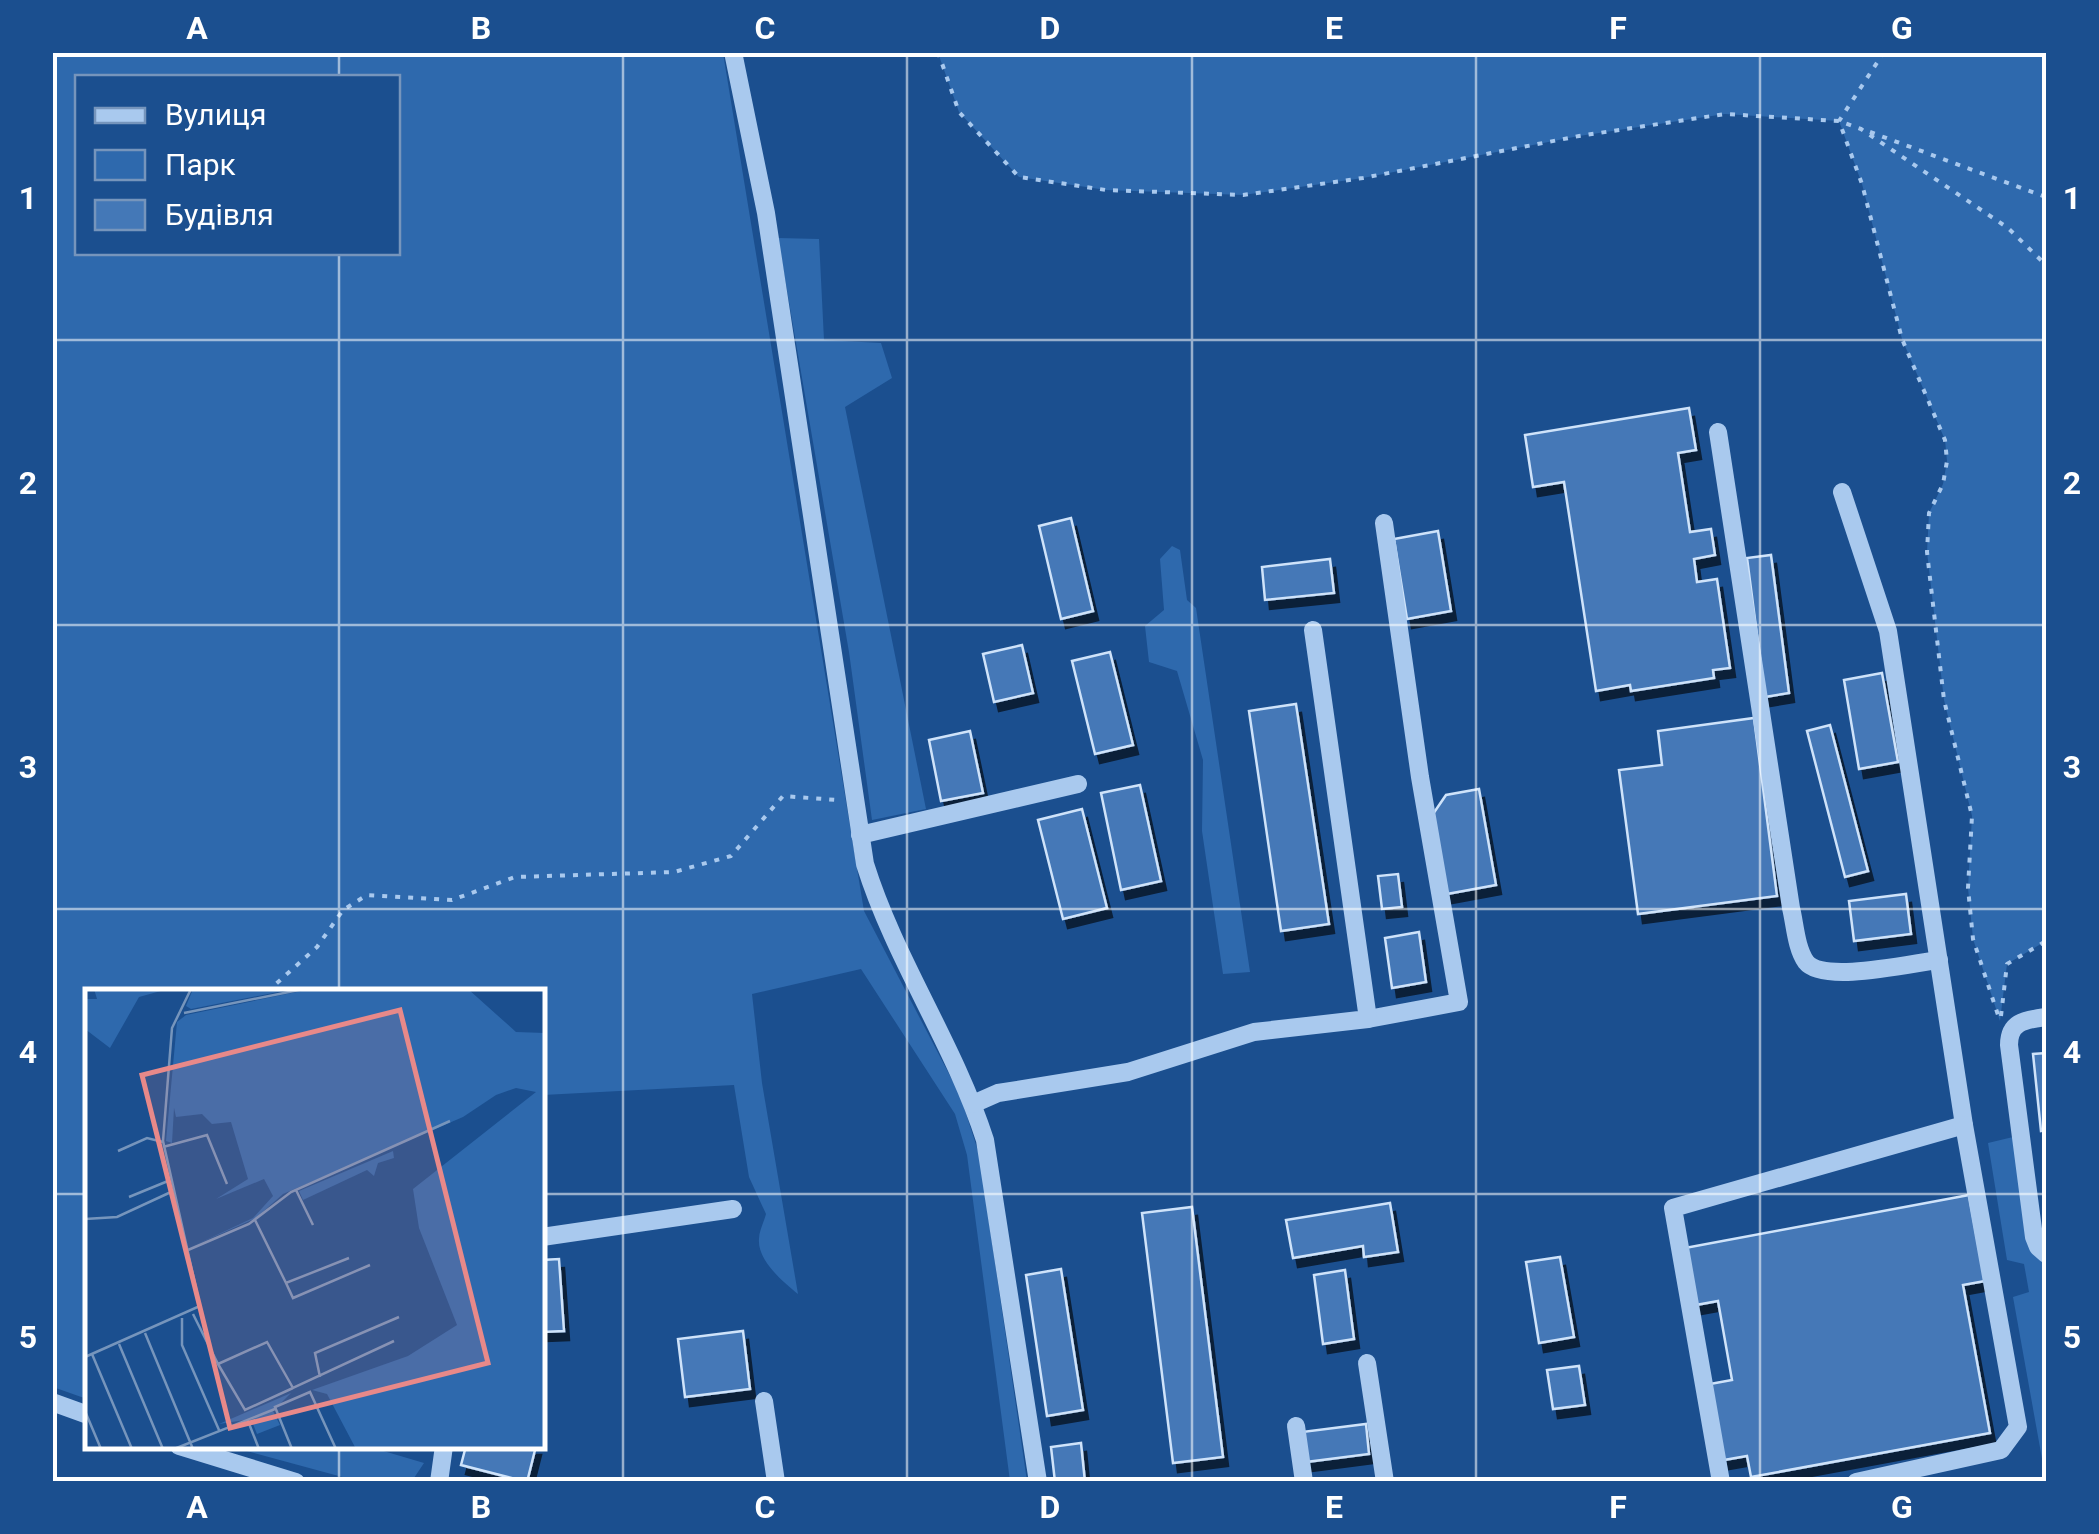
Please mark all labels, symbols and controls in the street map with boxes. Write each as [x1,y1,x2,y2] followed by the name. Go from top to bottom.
[186,9,208,47] text: A
[471,9,491,47] text: B
[755,9,775,47] text: C
[1040,9,1060,47] text: D
[1325,9,1343,47] text: E
[1609,9,1627,47] text: F
[1891,9,1913,47] text: G
[75,75,400,255] legend
[165,97,266,132] text: Вулиця
[165,147,236,182] text: Парк
[19,179,37,217] text: 1
[2063,179,2081,217] text: 1
[165,197,274,232] text: Будівля
[19,464,37,502] text: 2
[2063,464,2081,502] text: 2
[19,748,37,786] text: 3
[2063,748,2081,786] text: 3
[85,989,545,1449] inset map
[19,1033,37,1071] text: 4
[2063,1033,2081,1071] text: 4
[19,1318,37,1356] text: 5
[2063,1318,2081,1356] text: 5
[186,1488,208,1526] text: A
[471,1488,491,1526] text: B
[755,1488,775,1526] text: C
[1040,1488,1060,1526] text: D
[1325,1488,1343,1526] text: E
[1609,1488,1627,1526] text: F
[1891,1488,1913,1526] text: G

